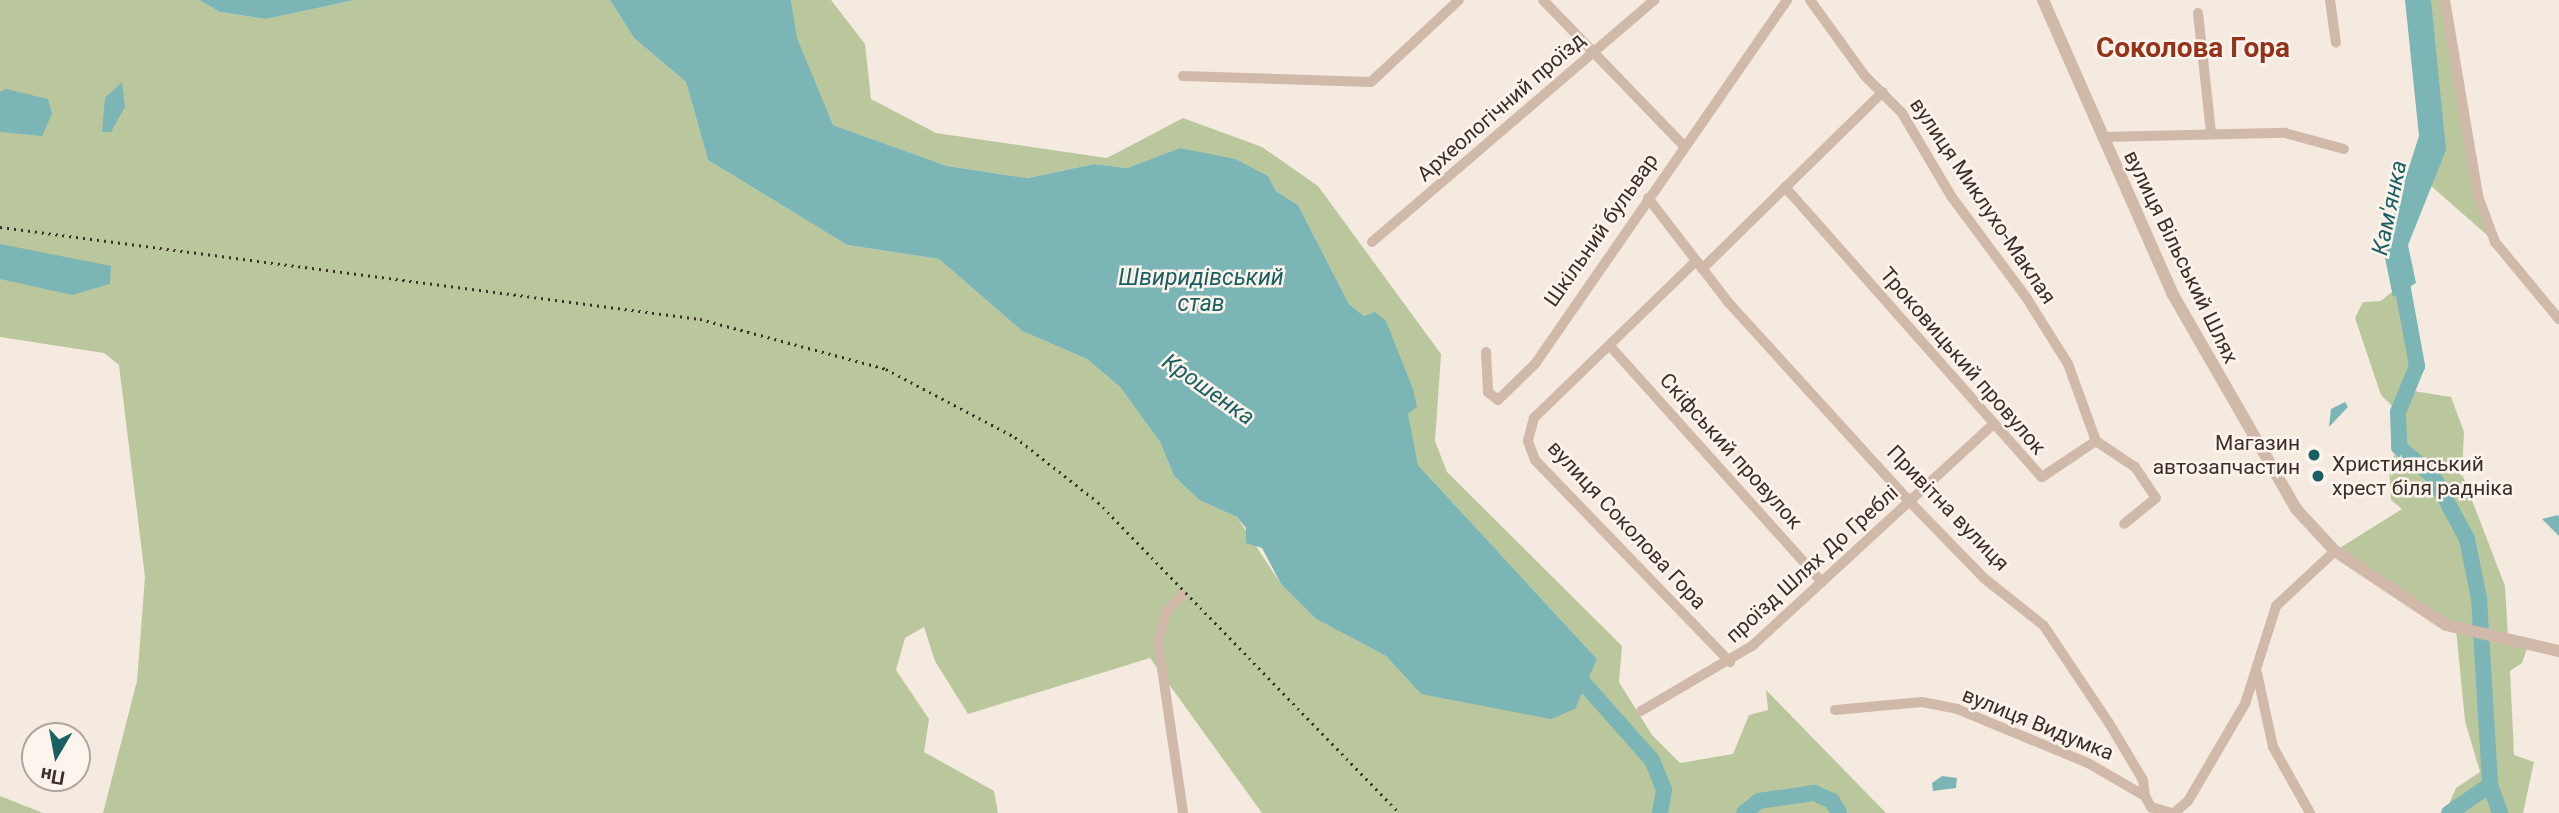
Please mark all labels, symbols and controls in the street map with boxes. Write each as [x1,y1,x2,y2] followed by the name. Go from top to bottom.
[1412,27,1590,187] street label: Археологічний проїзд
[2096,31,2290,65] district label: Соколова Гора
[1905,93,2061,309] street label: вулиця Миклухо-Маклая
[2118,146,2244,368] street label: вулиця Вільський Шлях
[1539,149,1663,311] street label: Шкільний бульвар
[2366,158,2414,258] water label: Кам'янка
[1875,262,2051,460] street label: Троковицький провулок
[1118,264,1284,318] water label: Швиридівський став
[1157,348,1259,432] water label: Крошенка
[1654,368,1808,534] street label: Скіфський провулок
[2153,430,2300,480] place label: Магазин автозапчастин
[1542,435,1712,615] street label: вулиця Соколова Гора
[1882,440,2014,576] street label: Привітна вулиця
[2306,447,2322,463] marker: Магазин автозапчастин
[2332,451,2513,501] place label: Християнський хрест біля радніка
[2310,468,2326,484] marker: Християнський хрест біля радніка
[1721,480,1903,648] street label: проїзд Шлях До Греблі
[1959,682,2117,766] street label: вулиця Видумка
[21,722,91,792] north arrow
[39,763,67,790] text: Пн

